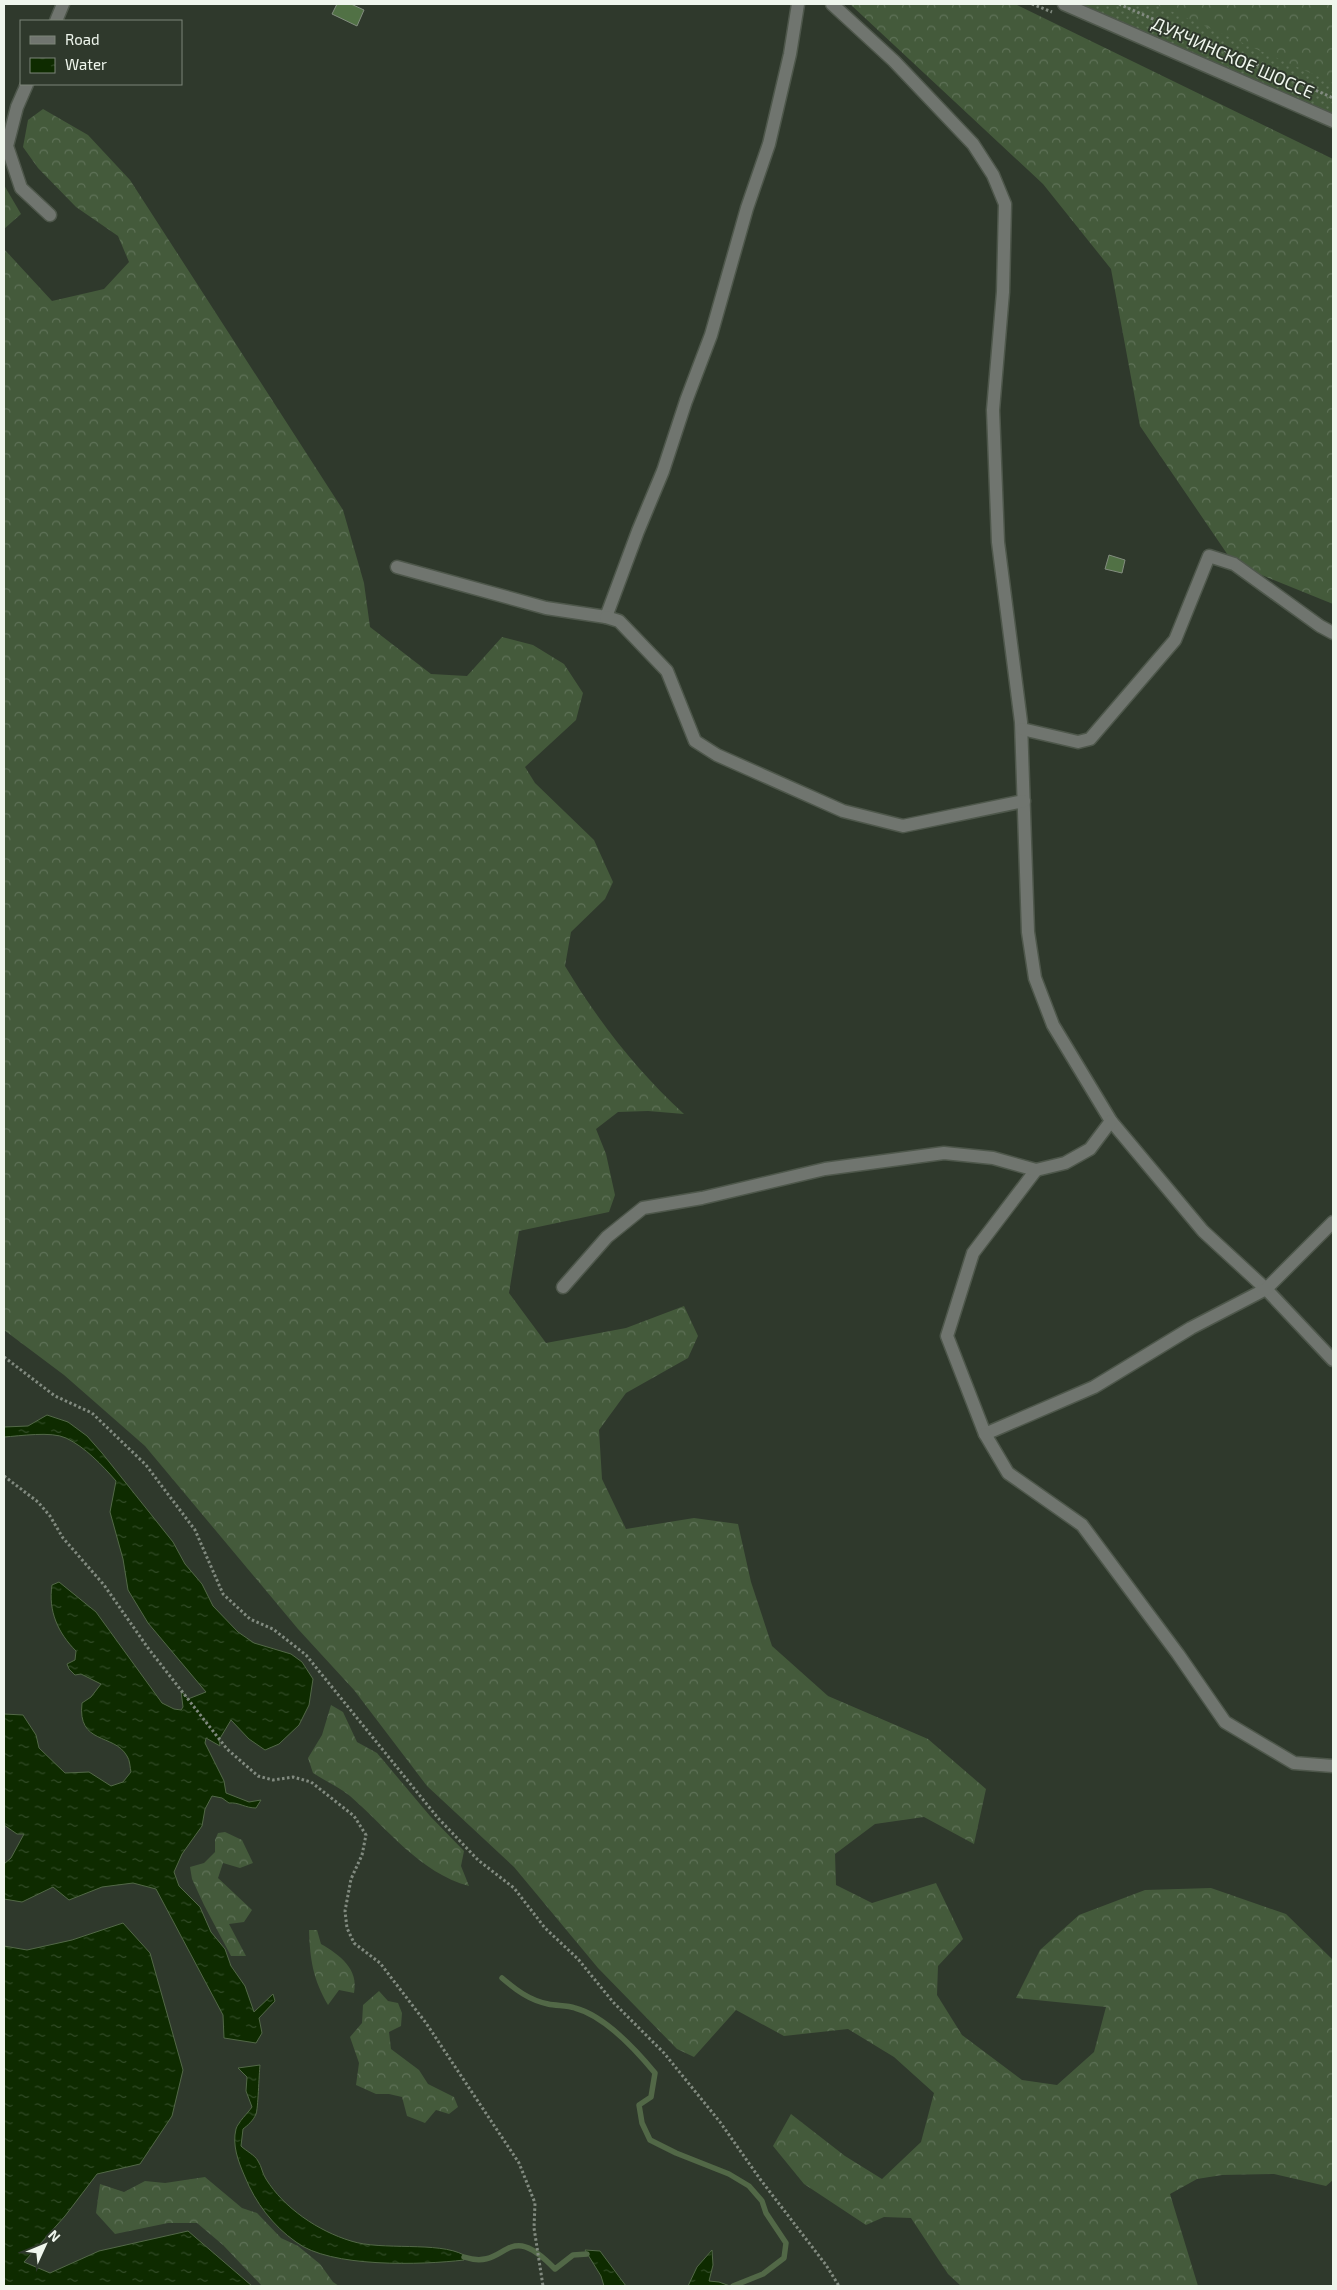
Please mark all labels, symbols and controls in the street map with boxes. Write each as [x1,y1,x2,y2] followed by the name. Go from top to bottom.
[1149,11,1318,103] street label: ДУКЧИНСКОЕ ШОССЕ
[20,20,182,85] legend
[65,30,100,48] text: Road
[65,55,107,73] text: Water
[20,2220,70,2270] north arrow
[45,2226,64,2245] text: N

